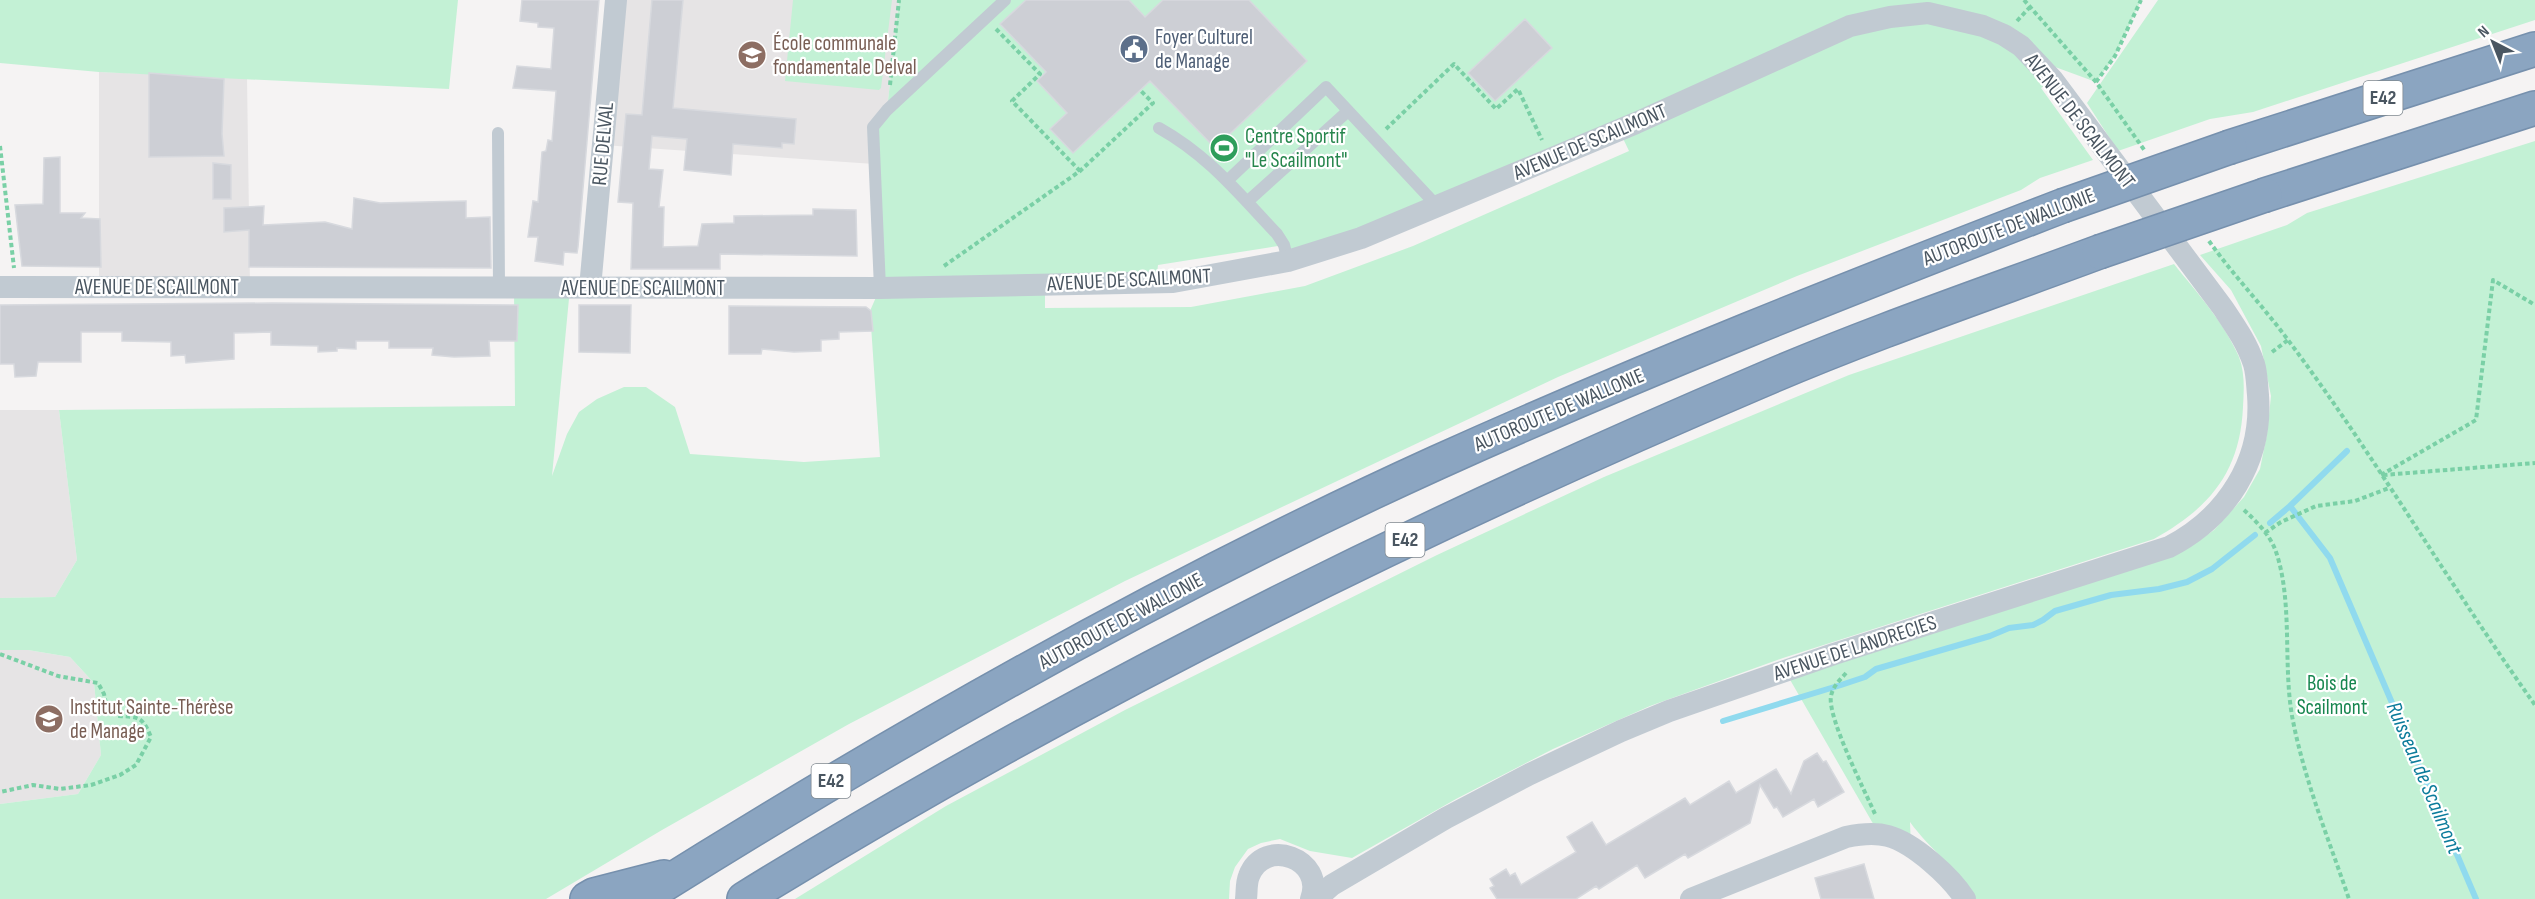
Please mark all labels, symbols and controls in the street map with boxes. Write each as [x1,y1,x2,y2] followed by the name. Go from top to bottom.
[2463,12,2523,72] north arrow
[2474,22,2493,42] text: N
[1155,25,1253,74] place label: Foyer Culturel de Manage
[773,31,917,80] place label: École communale fondamentale Delval
[1118,33,1150,65] public building icon: Foyer Culturel de Manage
[736,39,768,71] school or university icon: École communale fondamentale Delval
[2019,48,2141,194] street label: AVENUE DE SCAILMONT
[2364,81,2402,115] road number: E42
[1509,98,1671,186] street label: AVENUE DE SCAILMONT
[587,101,619,187] street label: RUE DELVAL
[1245,124,1347,173] place label: Centre Sportif "Le Scailmont"
[1208,132,1240,164] sports icon: Centre Sportif "Le Scailmont"
[1919,183,2099,272] street label: AUTOROUTE DE WALLONIE
[1045,263,1212,297] street label: AVENUE DE SCAILMONT
[74,275,240,300] street label: AVENUE DE SCAILMONT
[560,276,726,301] street label: AVENUE DE SCAILMONT
[1469,363,1648,457] street label: AUTOROUTE DE WALLONIE
[1386,523,1424,557] road number: E42
[1034,567,1207,675] street label: AUTOROUTE DE WALLONIE
[1769,610,1940,686] street label: AVENUE DE LANDRECIES
[2297,671,2367,720] park label: Bois de Scailmont
[70,695,233,744] place label: Institut Sainte-Thérèse de Manage
[2380,698,2469,859] water label: Ruisseau de Scailmont
[33,703,65,735] school or university icon: Institut Sainte-Thérèse de Manage
[812,764,850,798] road number: E42

